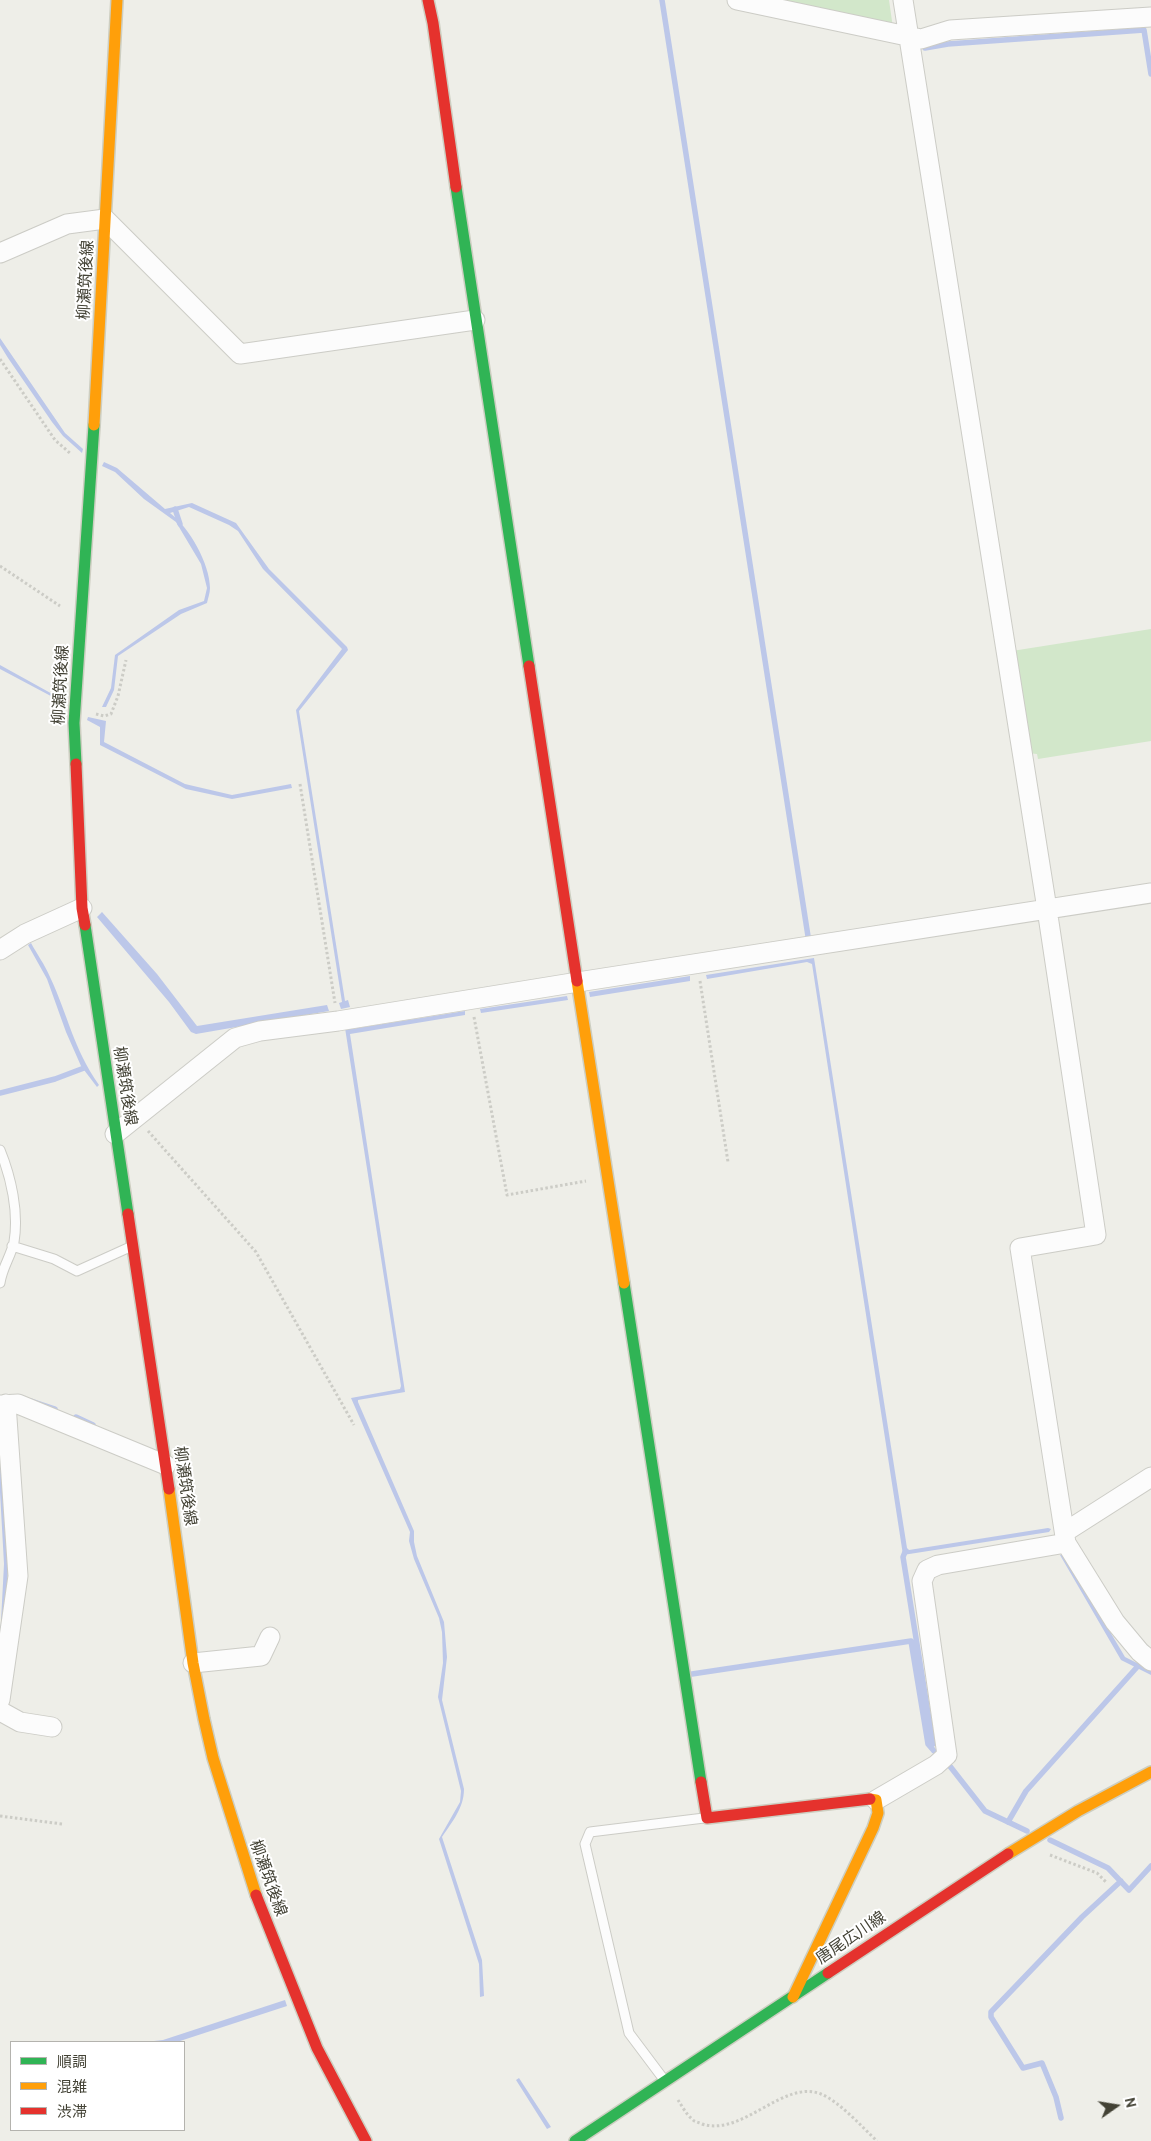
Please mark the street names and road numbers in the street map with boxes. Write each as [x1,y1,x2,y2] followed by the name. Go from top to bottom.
[74,240,98,320] street label: 柳瀬筑後線
[49,645,73,725] street label: 柳瀬筑後線
[109,1045,141,1127] street label: 柳瀬筑後線
[170,1445,200,1527] street label: 柳瀬筑後線
[245,1837,291,1919] street label: 柳瀬筑後線
[812,1908,890,1968] street label: 唐尾広川線

